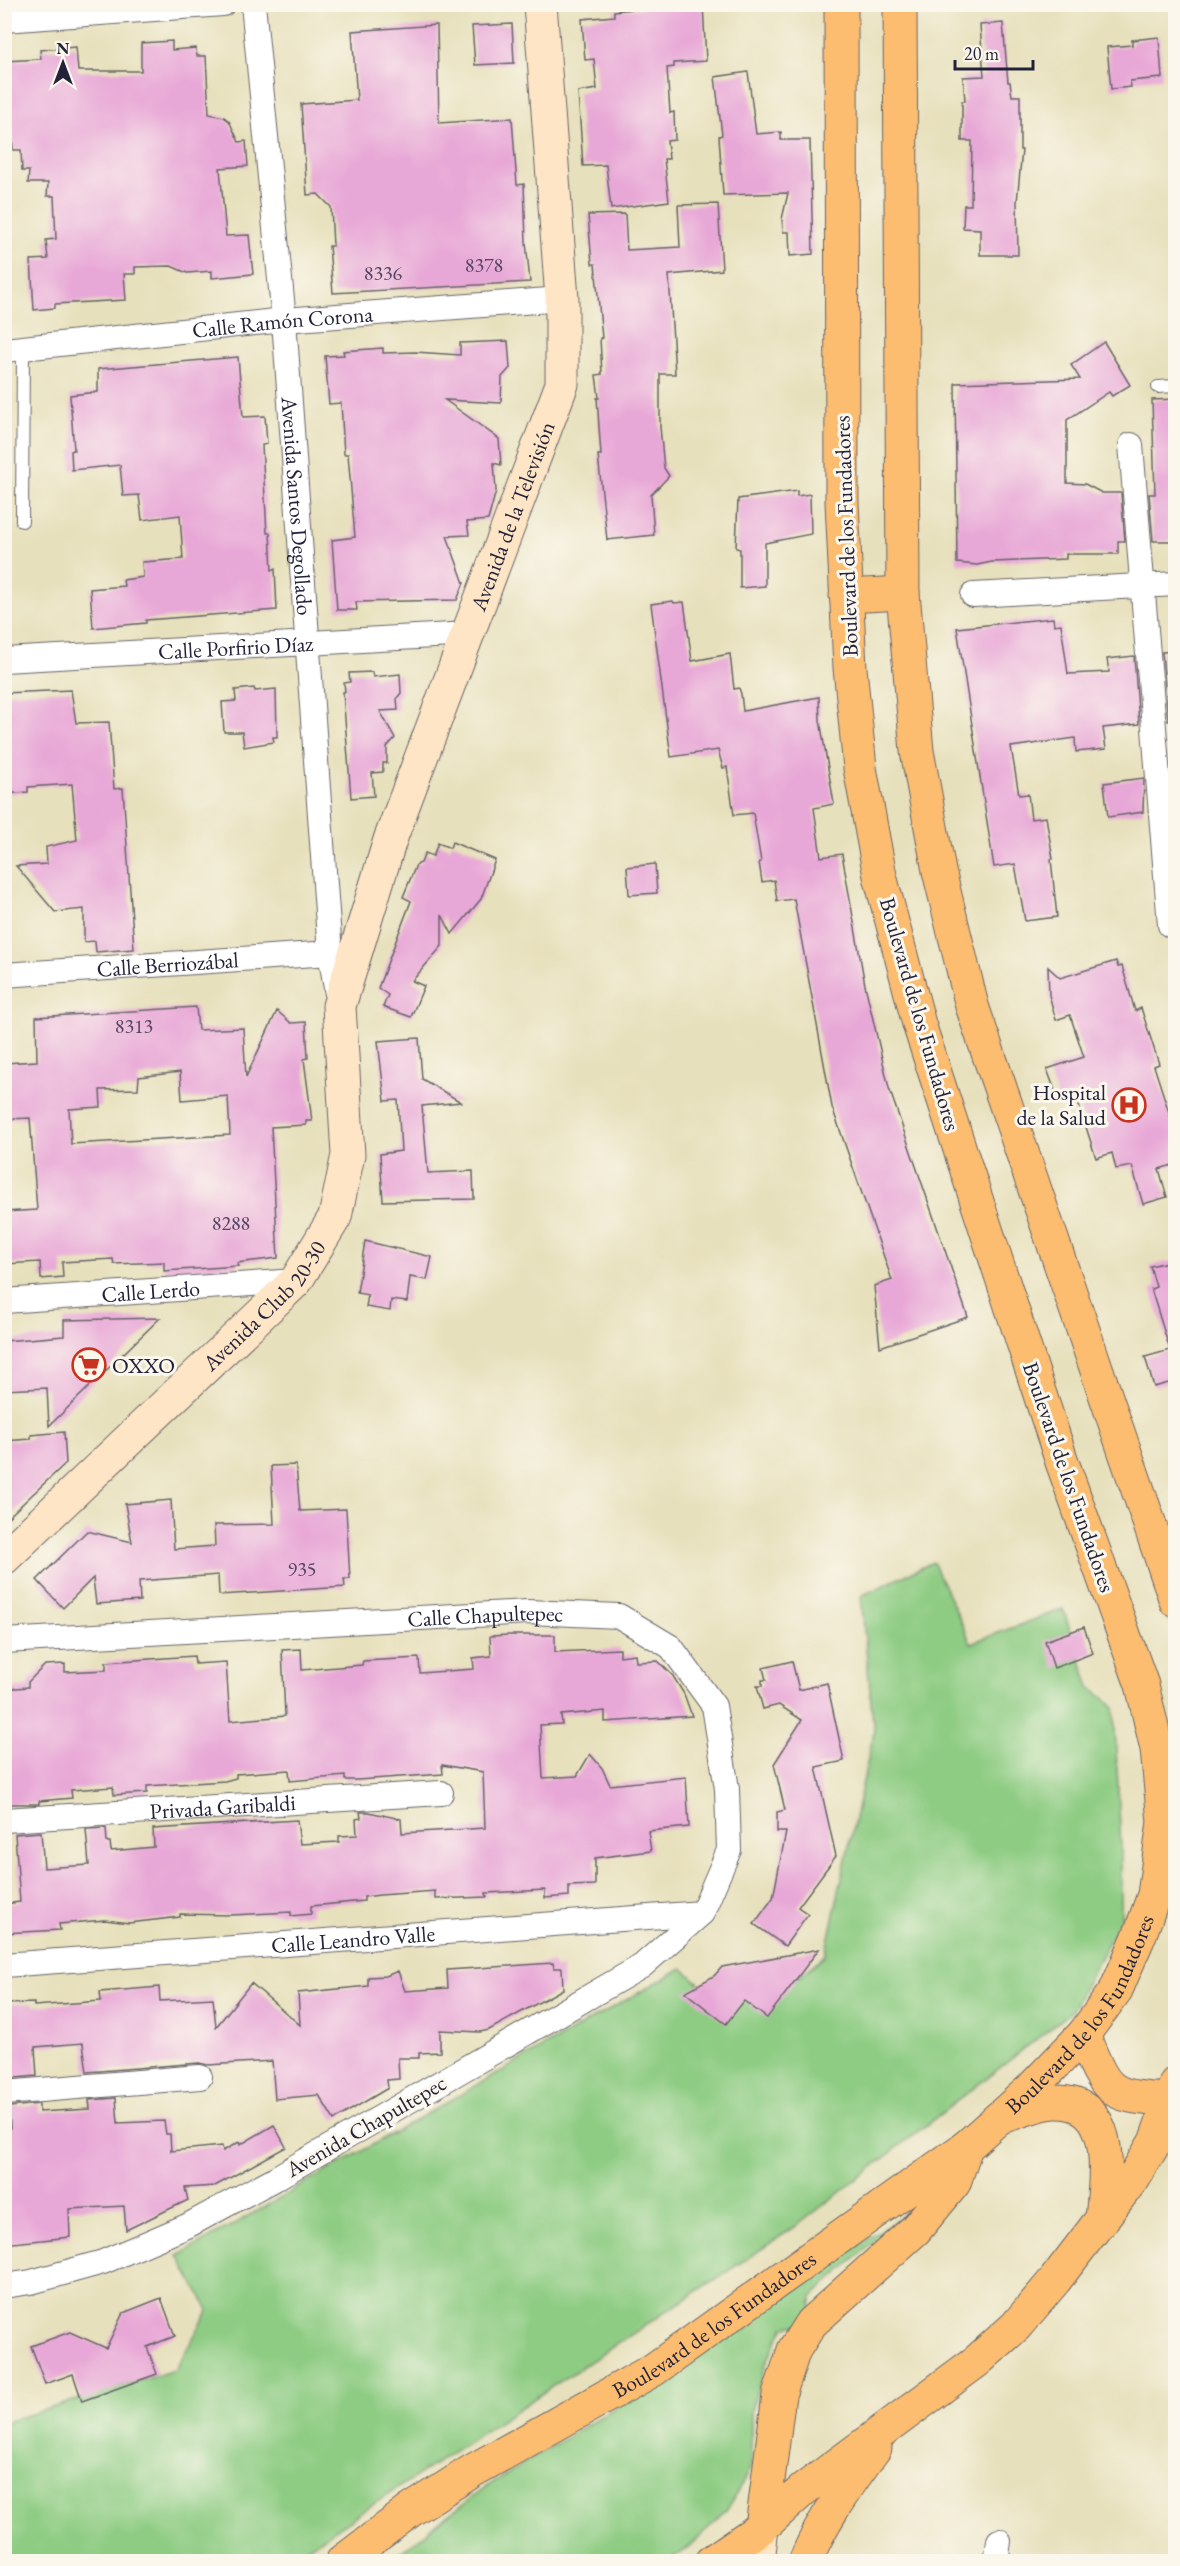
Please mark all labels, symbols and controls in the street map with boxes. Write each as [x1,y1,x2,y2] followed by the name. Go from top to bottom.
[33,33,93,93] north arrow
[955,33,1033,71] scale bar
[57,38,70,59] text: N
[964,42,999,65] text: 20 m
[465,252,503,278] house number: 8378
[364,260,403,286] house number: 8336
[191,299,374,344] street label: Calle Ramón Corona
[275,395,320,617] street label: Avenida Santos Degollado
[827,415,865,657] street label: Boulevard de los Fundadores
[463,417,561,616] street label: Avenida de la Televisión
[157,628,315,666] street label: Calle Porfirio Díaz
[873,894,967,1134] street label: Boulevard de los Fundadores
[96,945,240,983] street label: Calle Berriozábal
[115,1013,153,1039] house number: 8313
[1016,1078,1107,1132] place label: Hospital de la Salud
[1111,1087,1147,1123] hospital icon: Hospital de la Salud
[212,1210,250,1236] house number: 8288
[195,1235,332,1378] street label: Avenida Club 20-30
[100,1273,201,1309] street label: Calle Lerdo
[71,1347,107,1383] supermarket icon: OXXO
[112,1351,175,1380] place label: OXXO
[1016,1358,1122,1596] street label: Boulevard de los Fundadores
[288,1556,316,1582] house number: 935
[406,1597,564,1633] street label: Calle Chapultepec
[149,1788,297,1825] street label: Privada Garibaldi
[999,1911,1160,2120] street label: Boulevard de los Fundadores
[270,1918,436,1960] street label: Calle Leandro Valle
[280,2068,452,2184] street label: Avenida Chapultepec
[607,2244,822,2405] street label: Boulevard de los Fundadores

